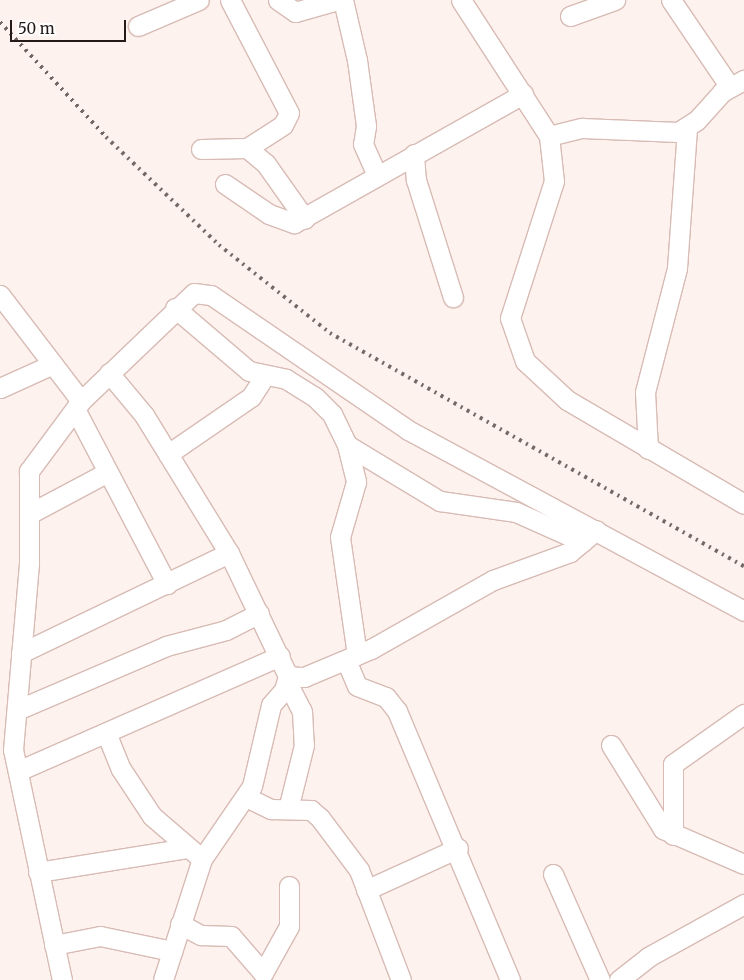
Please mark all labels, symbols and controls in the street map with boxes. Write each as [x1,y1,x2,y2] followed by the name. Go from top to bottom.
[12,10,129,42] scale bar
[18,19,55,38] text: 50 m

